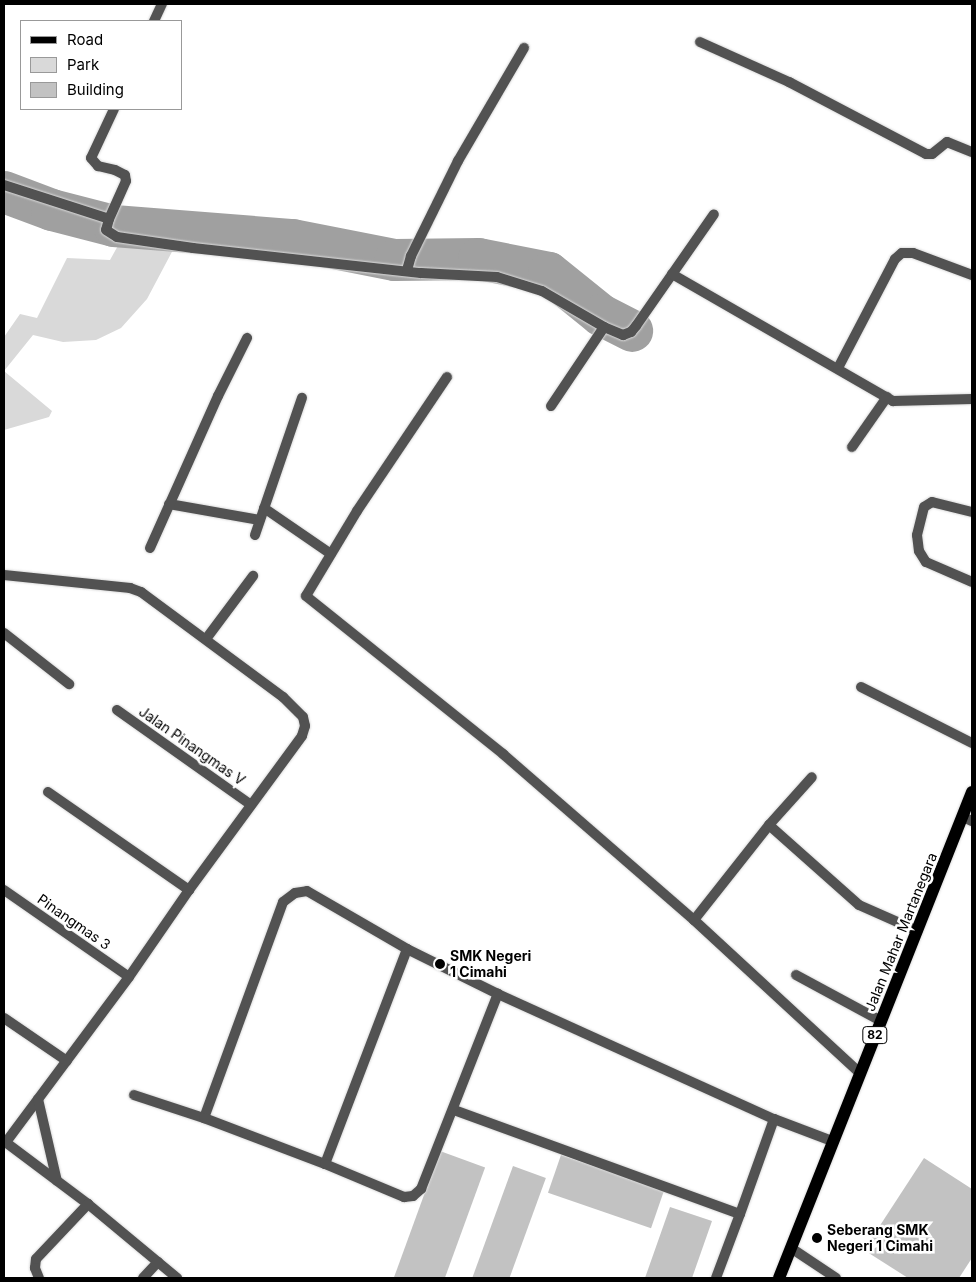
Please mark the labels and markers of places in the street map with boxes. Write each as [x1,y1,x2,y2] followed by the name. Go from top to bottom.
[450,948,531,980] place label: SMK Negeri 1 Cimahi
[434,958,446,970] marker: SMK Negeri 1 Cimahi
[827,1222,933,1254] place label: Seberang SMK Negeri 1 Cimahi
[811,1232,823,1244] marker: Seberang SMK Negeri 1 Cimahi

